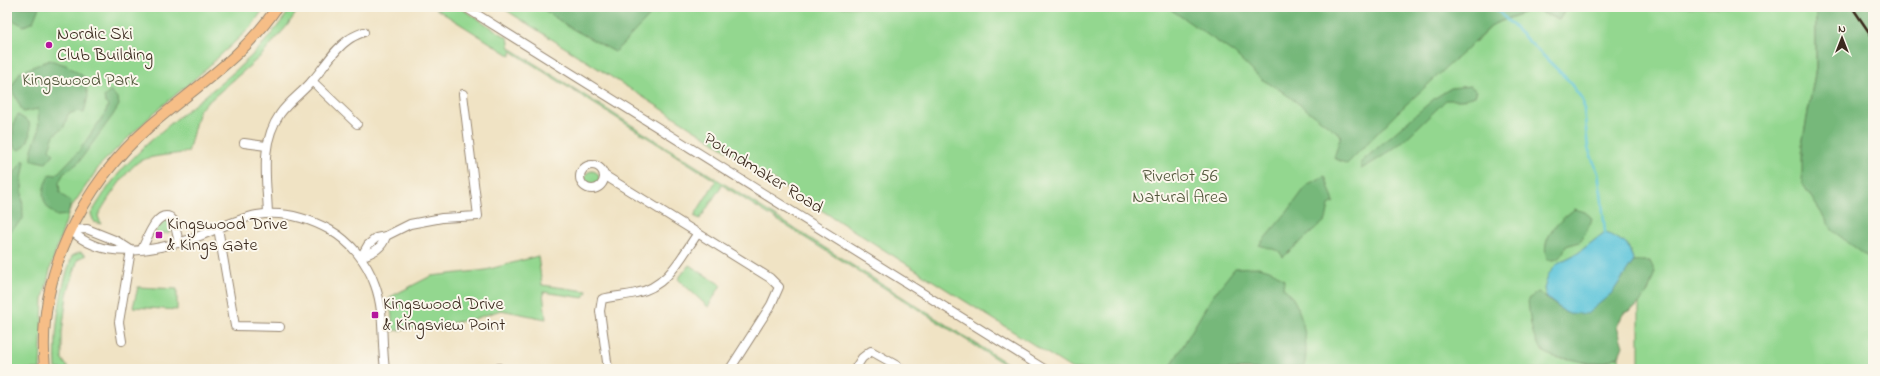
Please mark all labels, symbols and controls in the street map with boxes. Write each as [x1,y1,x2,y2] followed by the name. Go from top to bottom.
[1822,18,1862,58] north arrow
[1838,21,1846,37] text: N
[57,22,153,70] place label: Nordic Ski Club Building
[44,40,54,50] marker: Nordic Ski Club Building
[22,68,138,95] park label: Kingswood Park
[698,127,828,221] street label: Poundmaker Road
[1132,164,1228,211] park label: Riverlot 56 Natural Area
[167,212,289,260] place label: Kingswood Drive & Kings Gate
[154,230,164,240] marker: Kingswood Drive & Kings Gate
[383,292,505,340] place label: Kingswood Drive & Kingsview Point
[370,310,380,320] marker: Kingswood Drive & Kingsview Point

